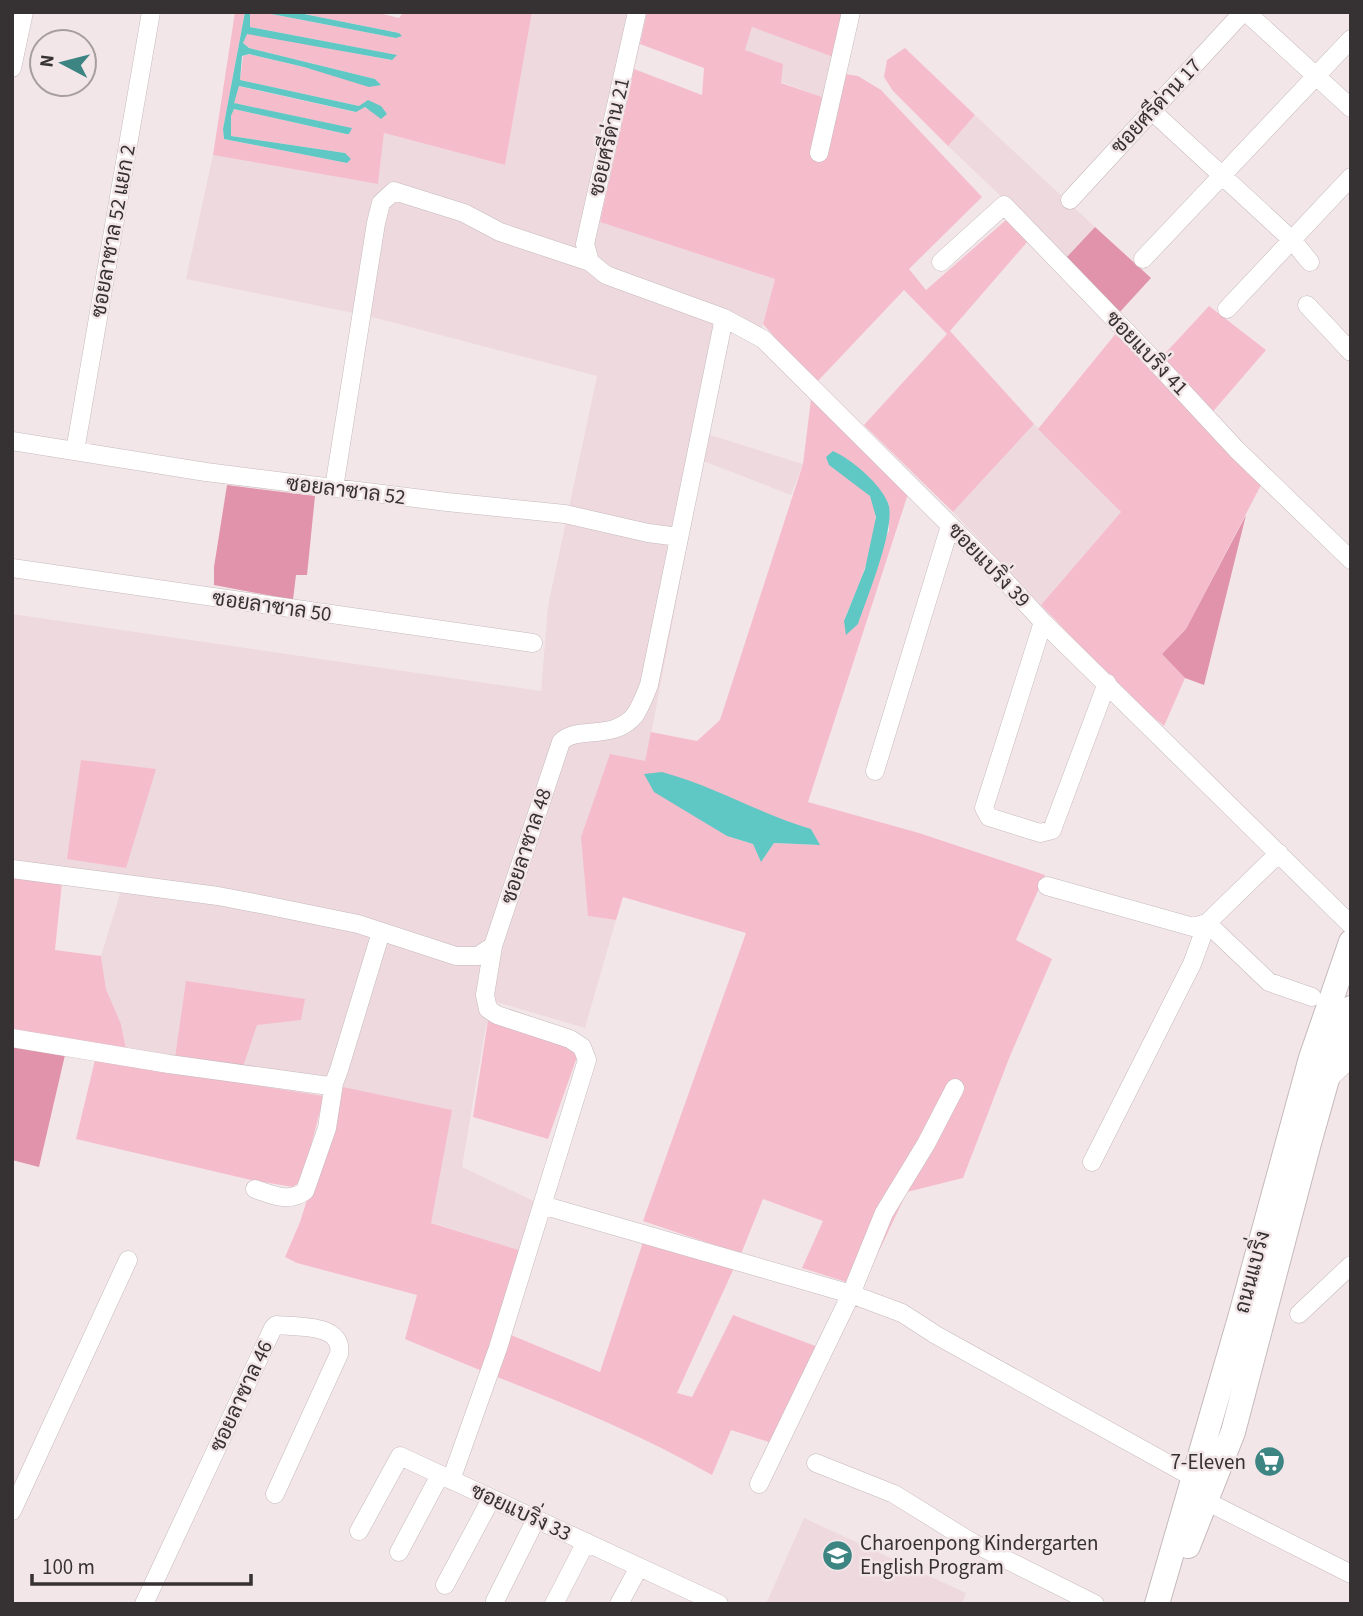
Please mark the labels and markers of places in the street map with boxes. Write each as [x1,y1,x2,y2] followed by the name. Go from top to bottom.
[1252,1445,1286,1479] supermarket icon: 7-Eleven
[1170,1447,1246,1477] place label: 7-Eleven
[860,1528,1098,1582] place label: Charoenpong Kindergarten English Program
[820,1538,854,1572] school or university icon: Charoenpong Kindergarten English Program

